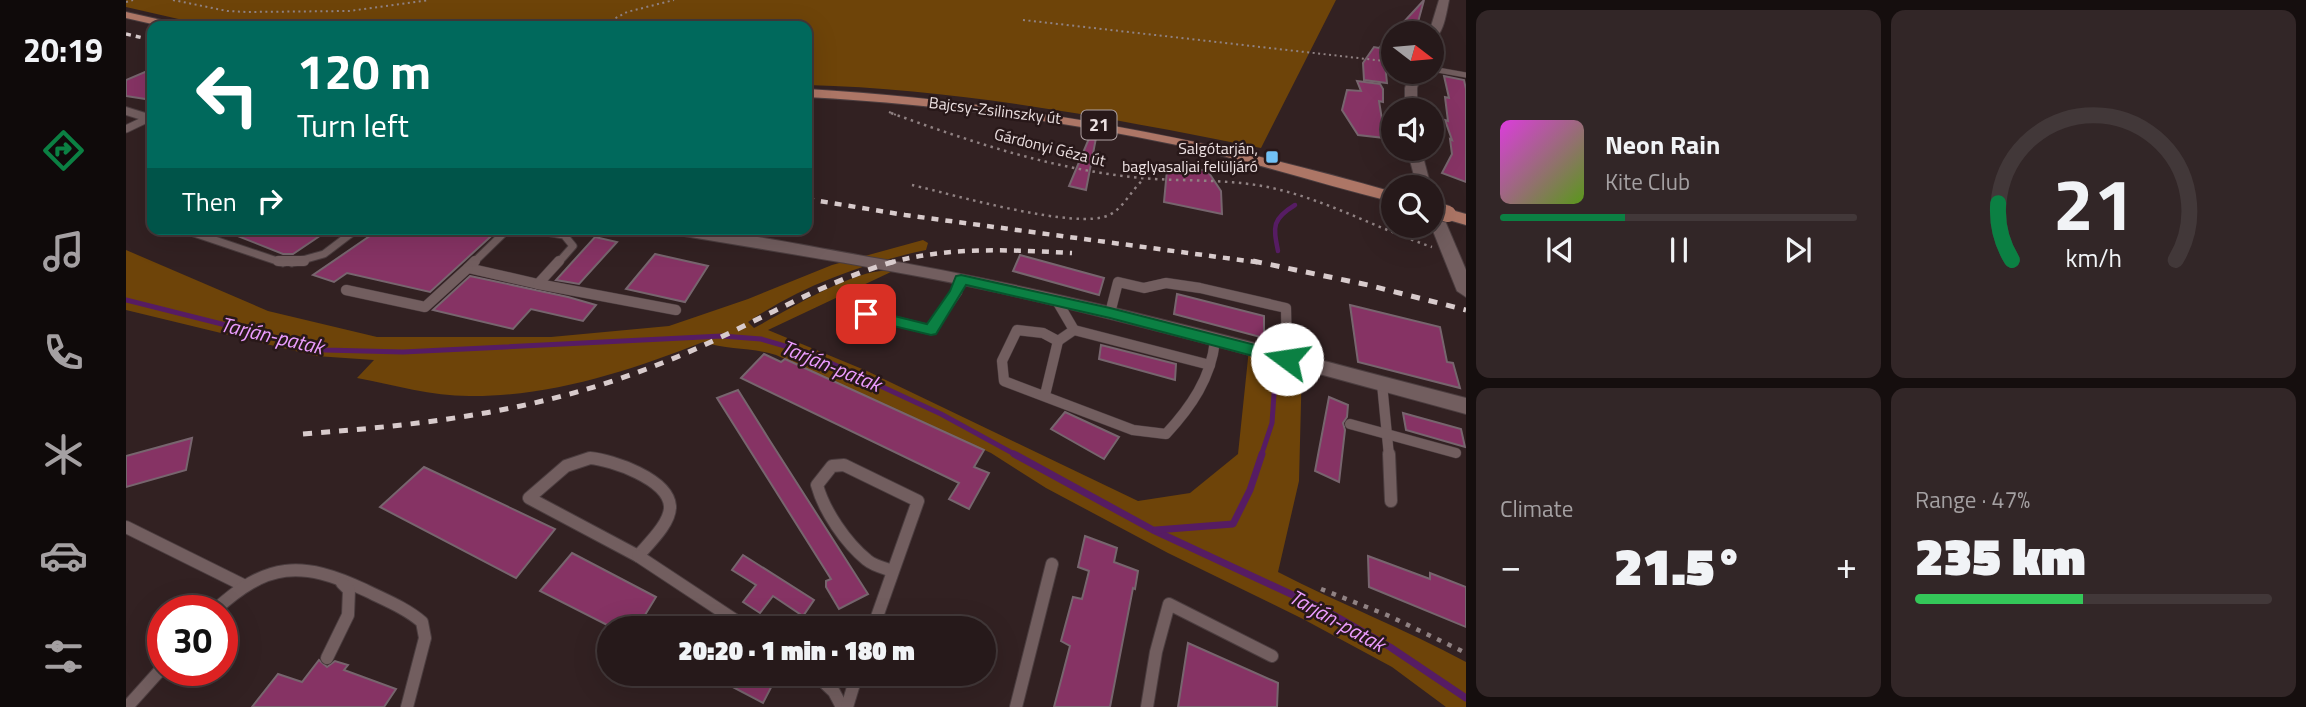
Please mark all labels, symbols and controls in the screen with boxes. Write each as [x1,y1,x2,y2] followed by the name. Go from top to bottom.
[1381,21,1444,84] north arrow
[1381,21,1444,238] map controls
[23,26,103,74] text: 20:19
[297,33,431,108] text: 120 m
[182,49,273,140] icon: left
[928,90,1063,130] street label: Bajcsy-Zsilinszky út
[1381,98,1444,161] button: sound
[297,101,409,149] text: Turn left
[1082,110,1116,140] road number: 21
[992,122,1109,173] street label: Gárdonyi Géza út
[1605,125,1720,164] text: Neon Rain
[39,126,88,175] icon: directions
[1122,136,1258,178] place label: Salgótarján, baglyasaljai felüljáró
[1264,149,1280,165] marker: Salgótarján, baglyasaljai felüljáró
[2053,149,2134,259] text: 21
[1605,164,1690,199] text: Kite Club
[1381,175,1444,238] button: search
[182,182,237,221] text: Then
[251,182,289,220] icon: right
[39,227,88,276] icon: music
[1541,231,1579,269] icon: previous
[1660,231,1698,269] icon: pause
[1779,231,1817,269] icon: next
[2065,239,2122,277] text: km/h
[836,284,896,344] pin
[847,295,885,333] icon: arrive
[217,308,330,363] water label: Tarján-patak
[1250,322,1324,396] position arrow
[39,328,88,377] icon: phone
[777,331,889,401] water label: Tarján-patak
[39,430,88,479] icon: climate
[1915,482,2030,517] text: Range · 47%
[1500,491,1573,526] text: Climate
[1915,516,2086,595] text: 235 km
[1614,526,1743,605] text: 21.5°
[39,531,88,580] icon: car
[1500,536,1521,594] text: −
[1836,536,1857,594] text: +
[1284,581,1394,661] water label: Tarján-patak
[147,595,238,686] speed limit sign: 30
[678,631,915,670] text: 20:20 · 1 min · 180 m
[39,632,88,681] icon: filters

